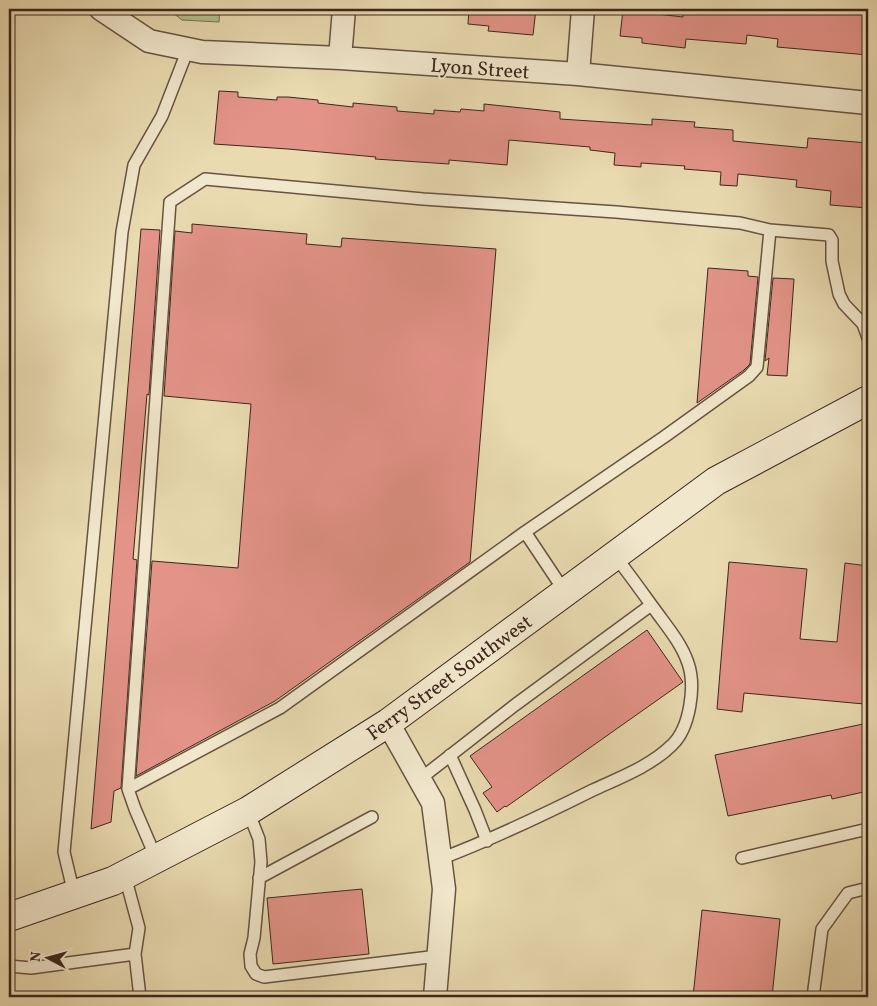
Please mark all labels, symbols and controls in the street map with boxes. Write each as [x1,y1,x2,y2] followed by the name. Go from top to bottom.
[429,53,530,87] street label: Lyon Street
[362,609,539,748] street label: Ferry Street Southwest
[22,934,72,984] north arrow
[27,951,47,963] text: N

